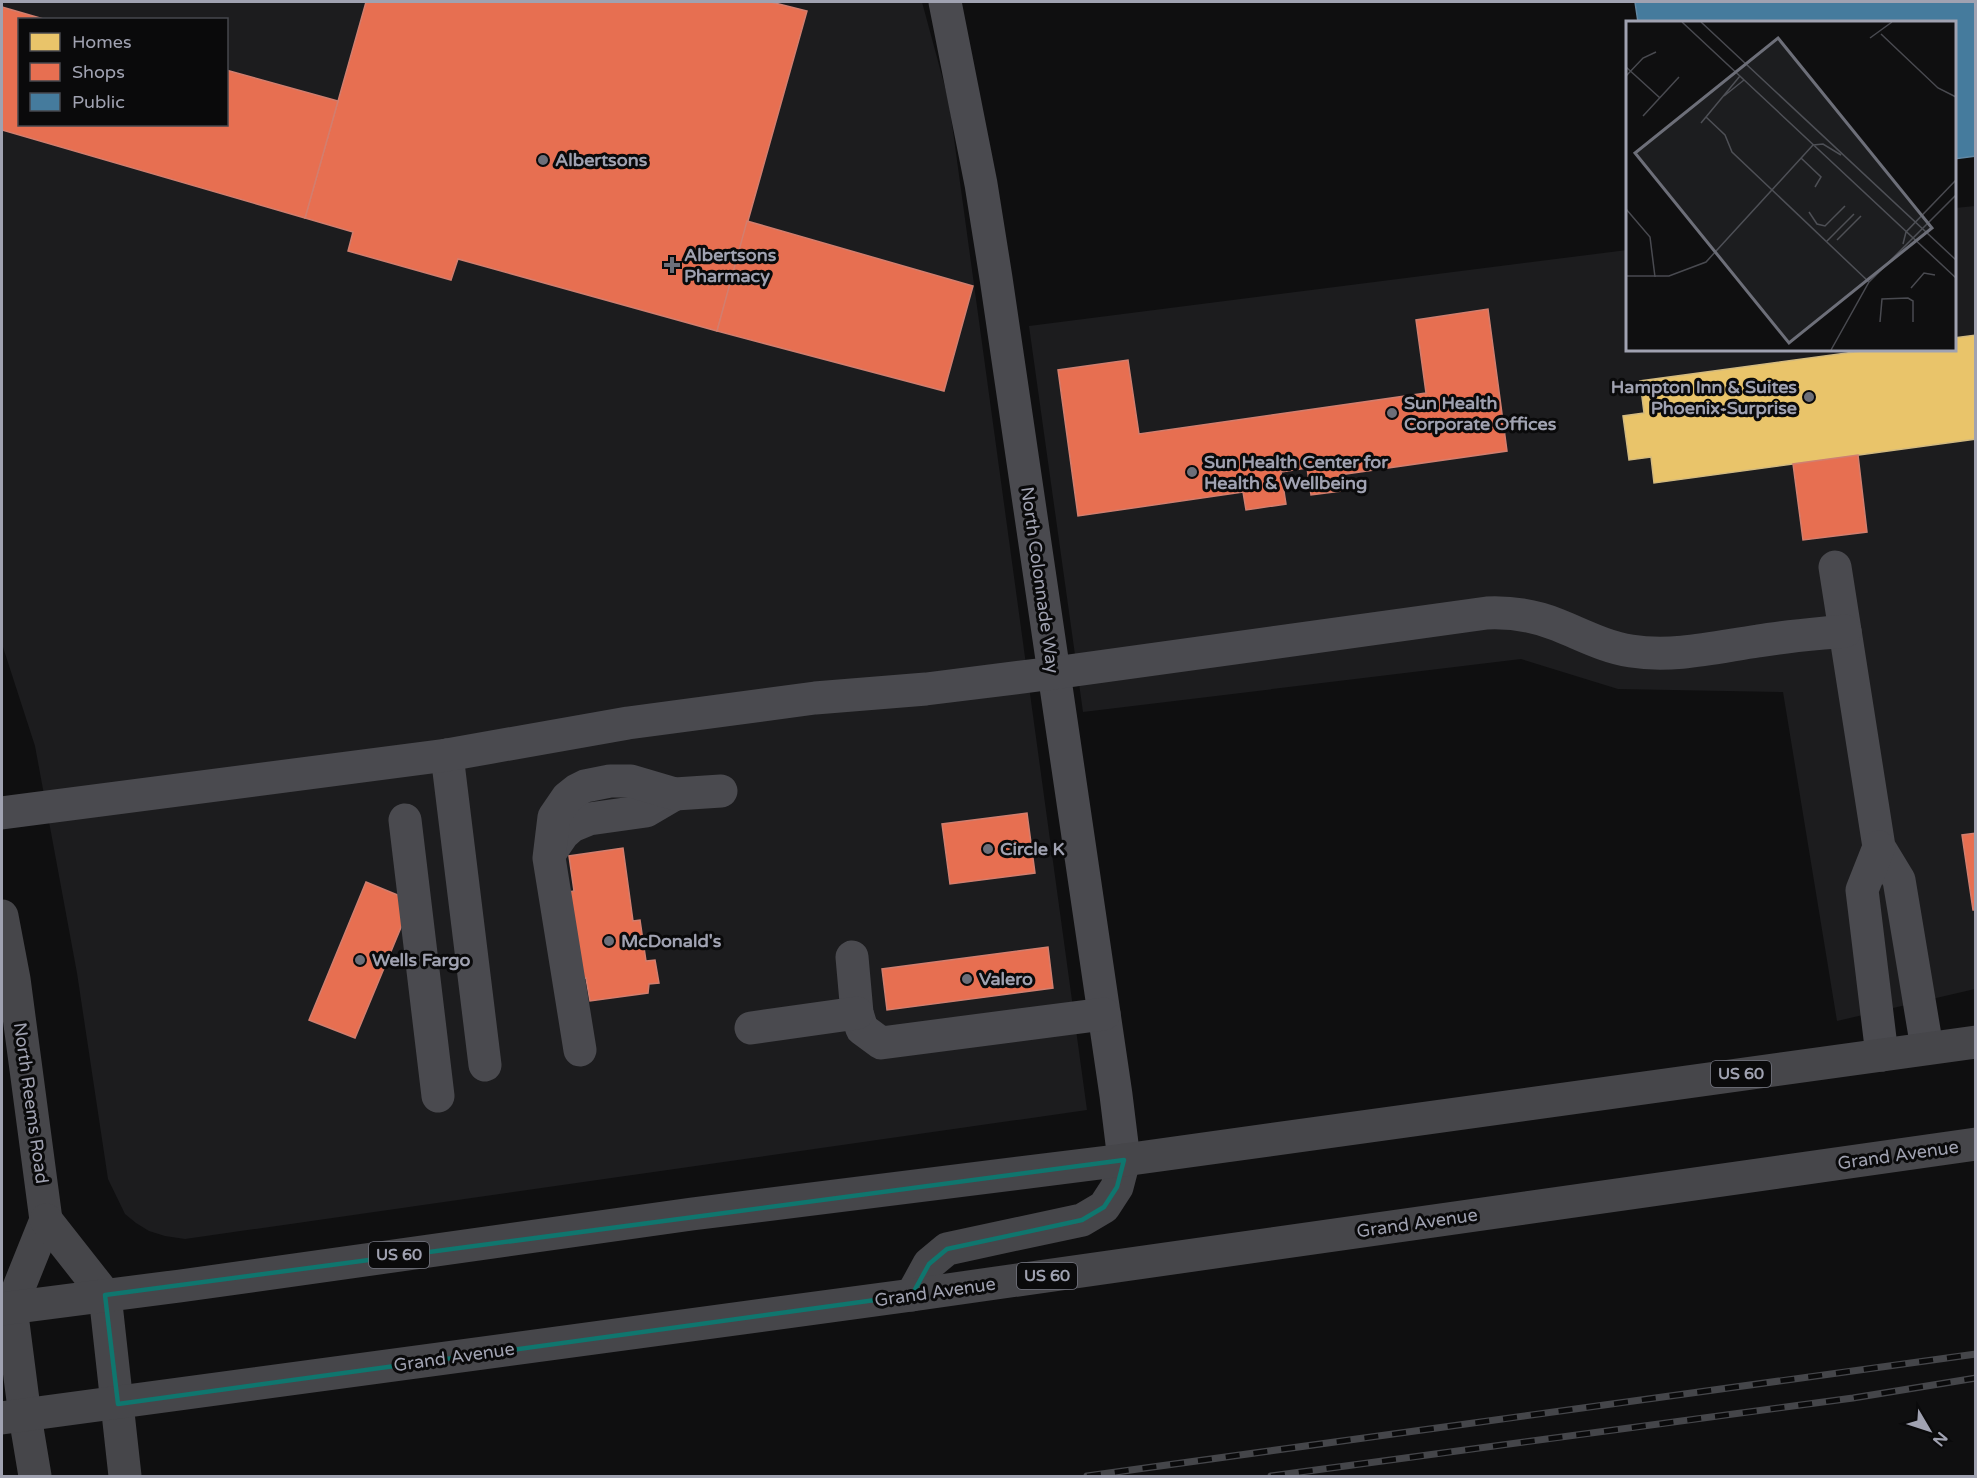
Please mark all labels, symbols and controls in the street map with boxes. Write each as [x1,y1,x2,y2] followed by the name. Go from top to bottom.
[18,18,228,126] legend
[1626,21,1956,351] inset map
[72,31,132,53] text: Homes
[72,61,125,83] text: Shops
[72,91,125,113] text: Public
[555,149,648,171] place label: Albertsons
[536,153,550,167] marker: Albertsons
[684,244,777,287] place label: Albertsons Pharmacy
[665,258,679,272] marker: Albertsons Pharmacy
[1611,376,1797,419] place label: Hampton Inn & Suites Phoenix-Surprise
[1802,390,1816,404] marker: Hampton Inn & Suites Phoenix-Surprise
[1404,392,1557,435] place label: Sun Health Corporate Offices
[1385,406,1399,420] marker: Sun Health Corporate Offices
[1204,451,1389,494] place label: Sun Health Center for Health & Wellbeing
[1185,465,1199,479] marker: Sun Health Center for Health & Wellbeing
[1016,485,1064,675] street label: North Colonnade Way
[1000,838,1065,860] place label: Circle K
[981,842,995,856] marker: Circle K
[621,930,722,952] place label: McDonald's
[602,934,616,948] marker: McDonald's
[372,949,471,971] place label: Wells Fargo
[353,953,367,967] marker: Wells Fargo
[979,968,1033,990] place label: Valero
[960,972,974,986] marker: Valero
[9,1021,53,1185] street label: North Reems Road
[1711,1061,1771,1087] road number: US 60
[1836,1136,1960,1174] street label: Grand Avenue
[1355,1204,1479,1242] street label: Grand Avenue
[369,1242,429,1268] road number: US 60
[1017,1263,1077,1289] road number: US 60
[873,1273,997,1311] street label: Grand Avenue
[392,1338,516,1376] street label: Grand Avenue
[1899,1400,1959,1460] north arrow
[1928,1428,1952,1450] text: N

